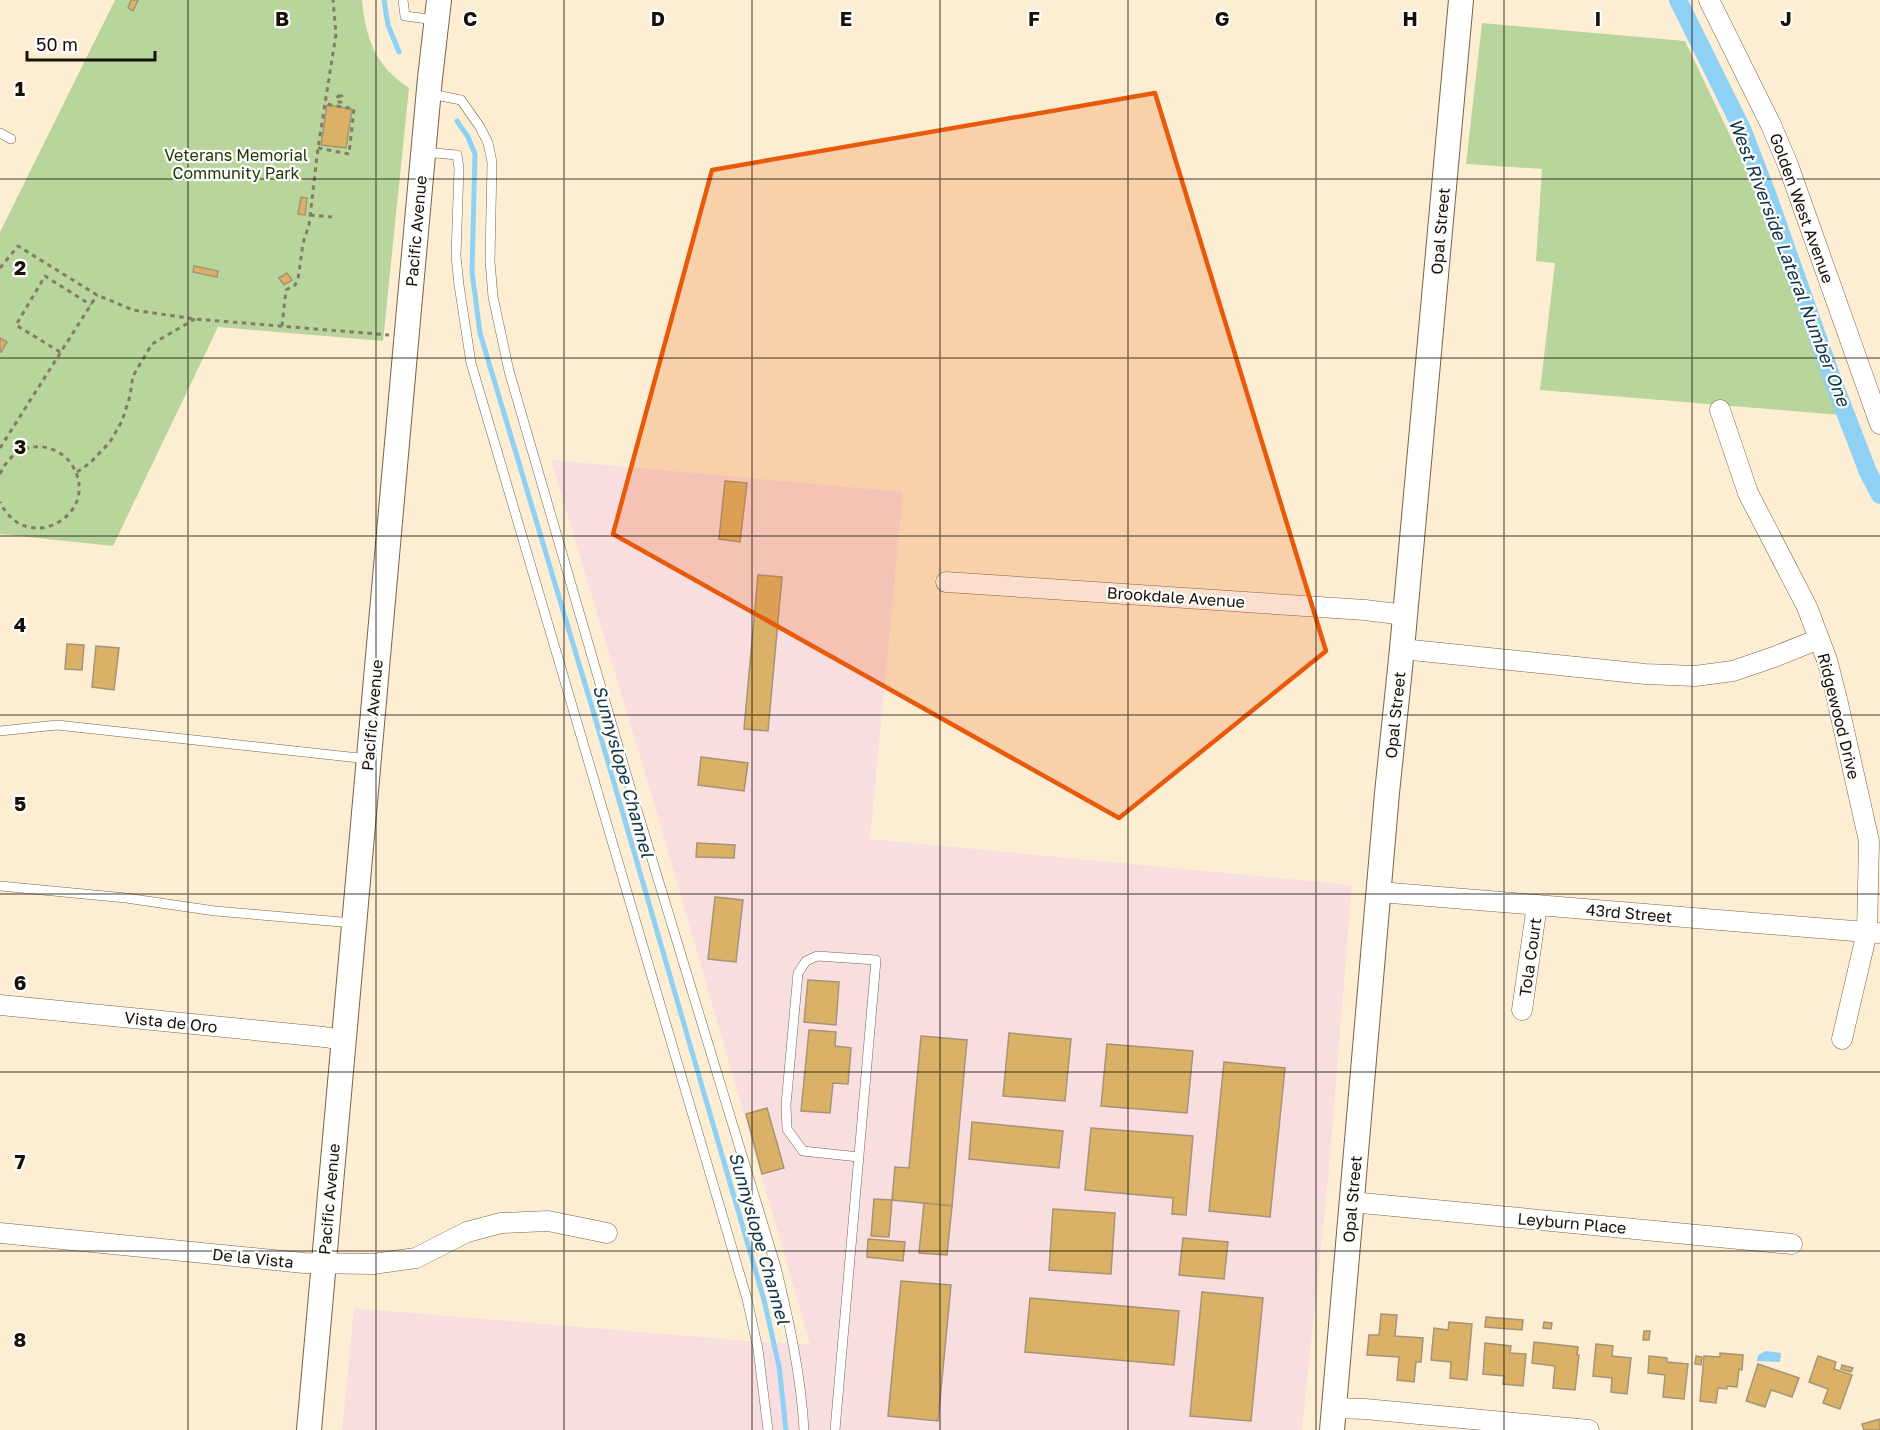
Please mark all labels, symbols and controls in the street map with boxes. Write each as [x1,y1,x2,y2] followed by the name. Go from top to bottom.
[275,6,289,30] text: B
[463,6,477,30] text: C
[651,6,665,30] text: D
[840,6,852,30] text: E
[1028,6,1040,30] text: F
[1215,6,1229,30] text: G
[1402,6,1418,30] text: H
[1595,6,1601,30] text: I
[1780,6,1792,30] text: J
[27,24,154,62] scale bar
[36,33,78,55] text: 50 m
[15,76,25,100] text: 1
[1725,115,1856,410] water label: West Riverside Lateral Number One
[1766,130,1838,286] street label: Golden West Avenue
[164,145,308,183] park label: Veterans Memorial Community Park
[401,174,431,288] street label: Pacific Avenue
[1426,187,1454,275] street label: Opal Street
[14,255,26,279] text: 2
[14,434,26,458] text: 3
[1106,582,1246,612] street label: Brookdale Avenue
[14,612,26,636] text: 4
[1814,651,1864,781] street label: Ridgewood Drive
[357,658,387,772] street label: Pacific Avenue
[1380,671,1410,759] street label: Opal Street
[589,682,659,861] water label: Sunnyslope Channel
[14,791,26,815] text: 5
[1585,899,1673,927] street label: 43rd Street
[1515,916,1545,998] street label: Tola Court
[14,970,26,994] text: 6
[123,1007,219,1037] street label: Vista de Oro
[314,1142,344,1256] street label: Pacific Avenue
[15,1149,26,1173] text: 7
[725,1149,795,1328] water label: Sunnyslope Channel
[1338,1155,1366,1243] street label: Opal Street
[1517,1208,1627,1238] street label: Leyburn Place
[211,1244,295,1272] street label: De la Vista
[14,1327,26,1351] text: 8

